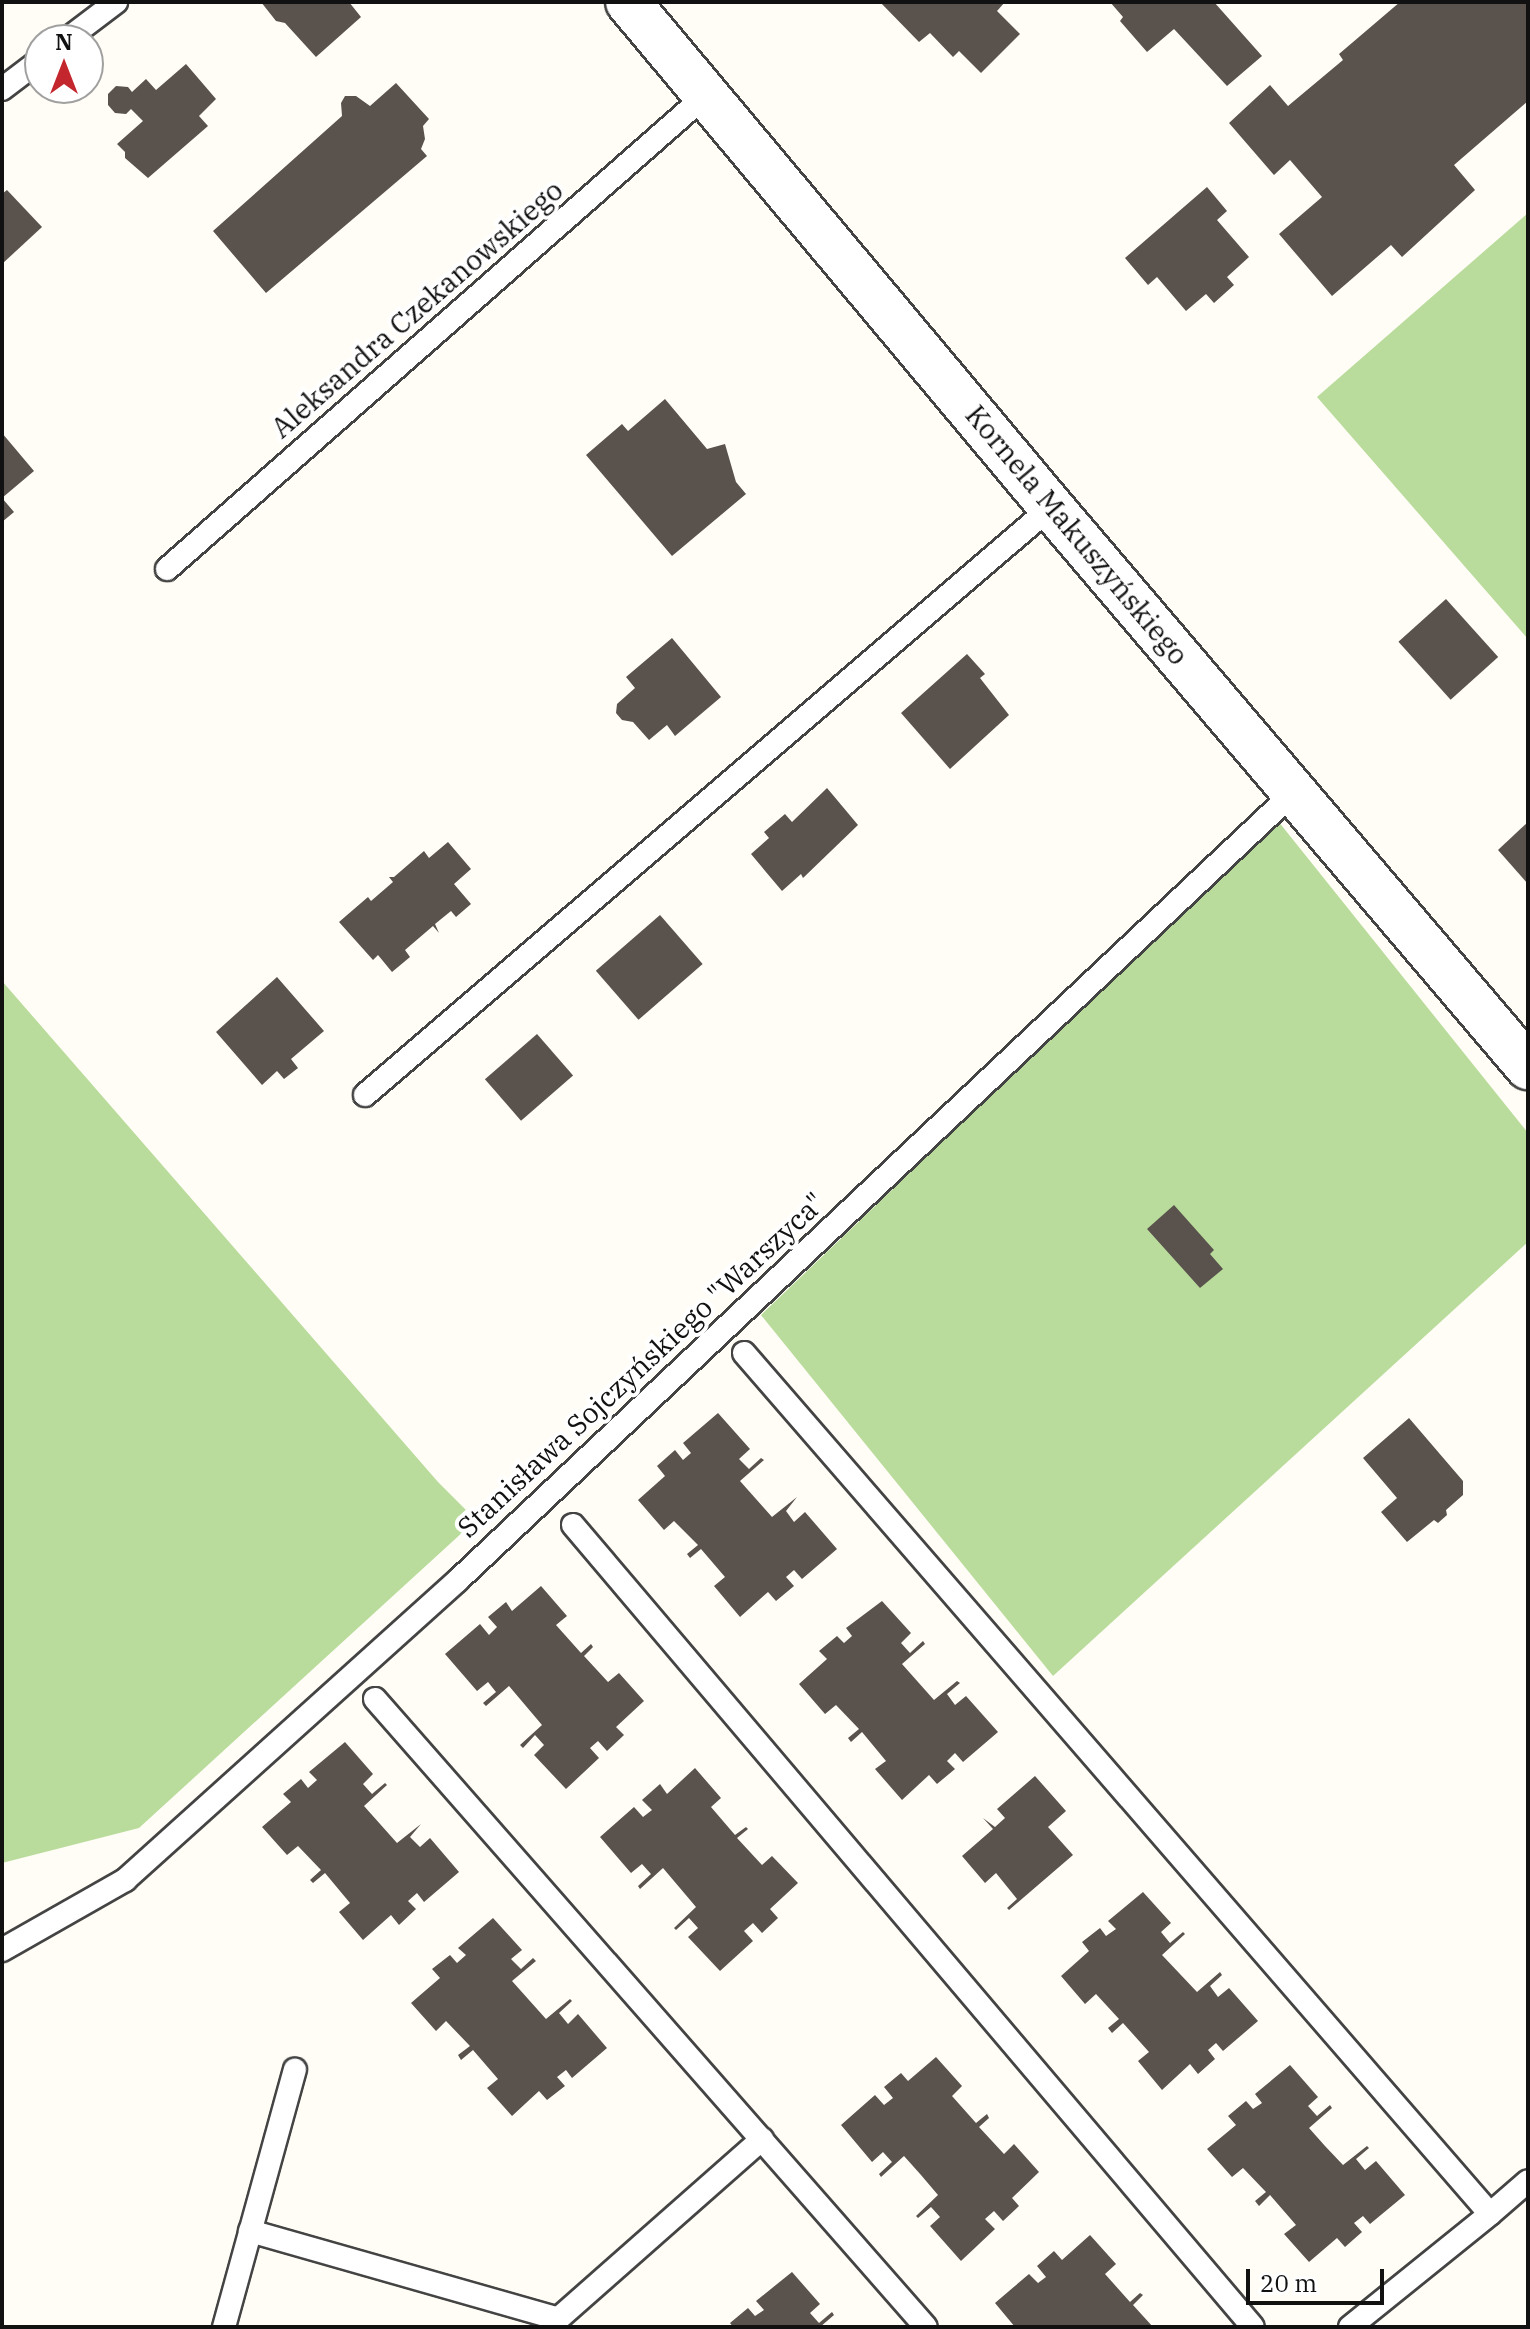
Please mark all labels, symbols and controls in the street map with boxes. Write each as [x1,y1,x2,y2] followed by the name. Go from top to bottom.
[24,24,104,104] north arrow
[55,27,73,56] text: N
[264,173,570,445] street label: Aleksandra Czekanowskiego
[959,398,1195,672] street label: Kornela Makuszyńskiego
[451,1186,831,1544] street label: Stanisława Sojczyńskiego "Warszyca"
[1250,2253,1388,2303] scale bar
[1260,2267,1317,2299] text: 20 m

